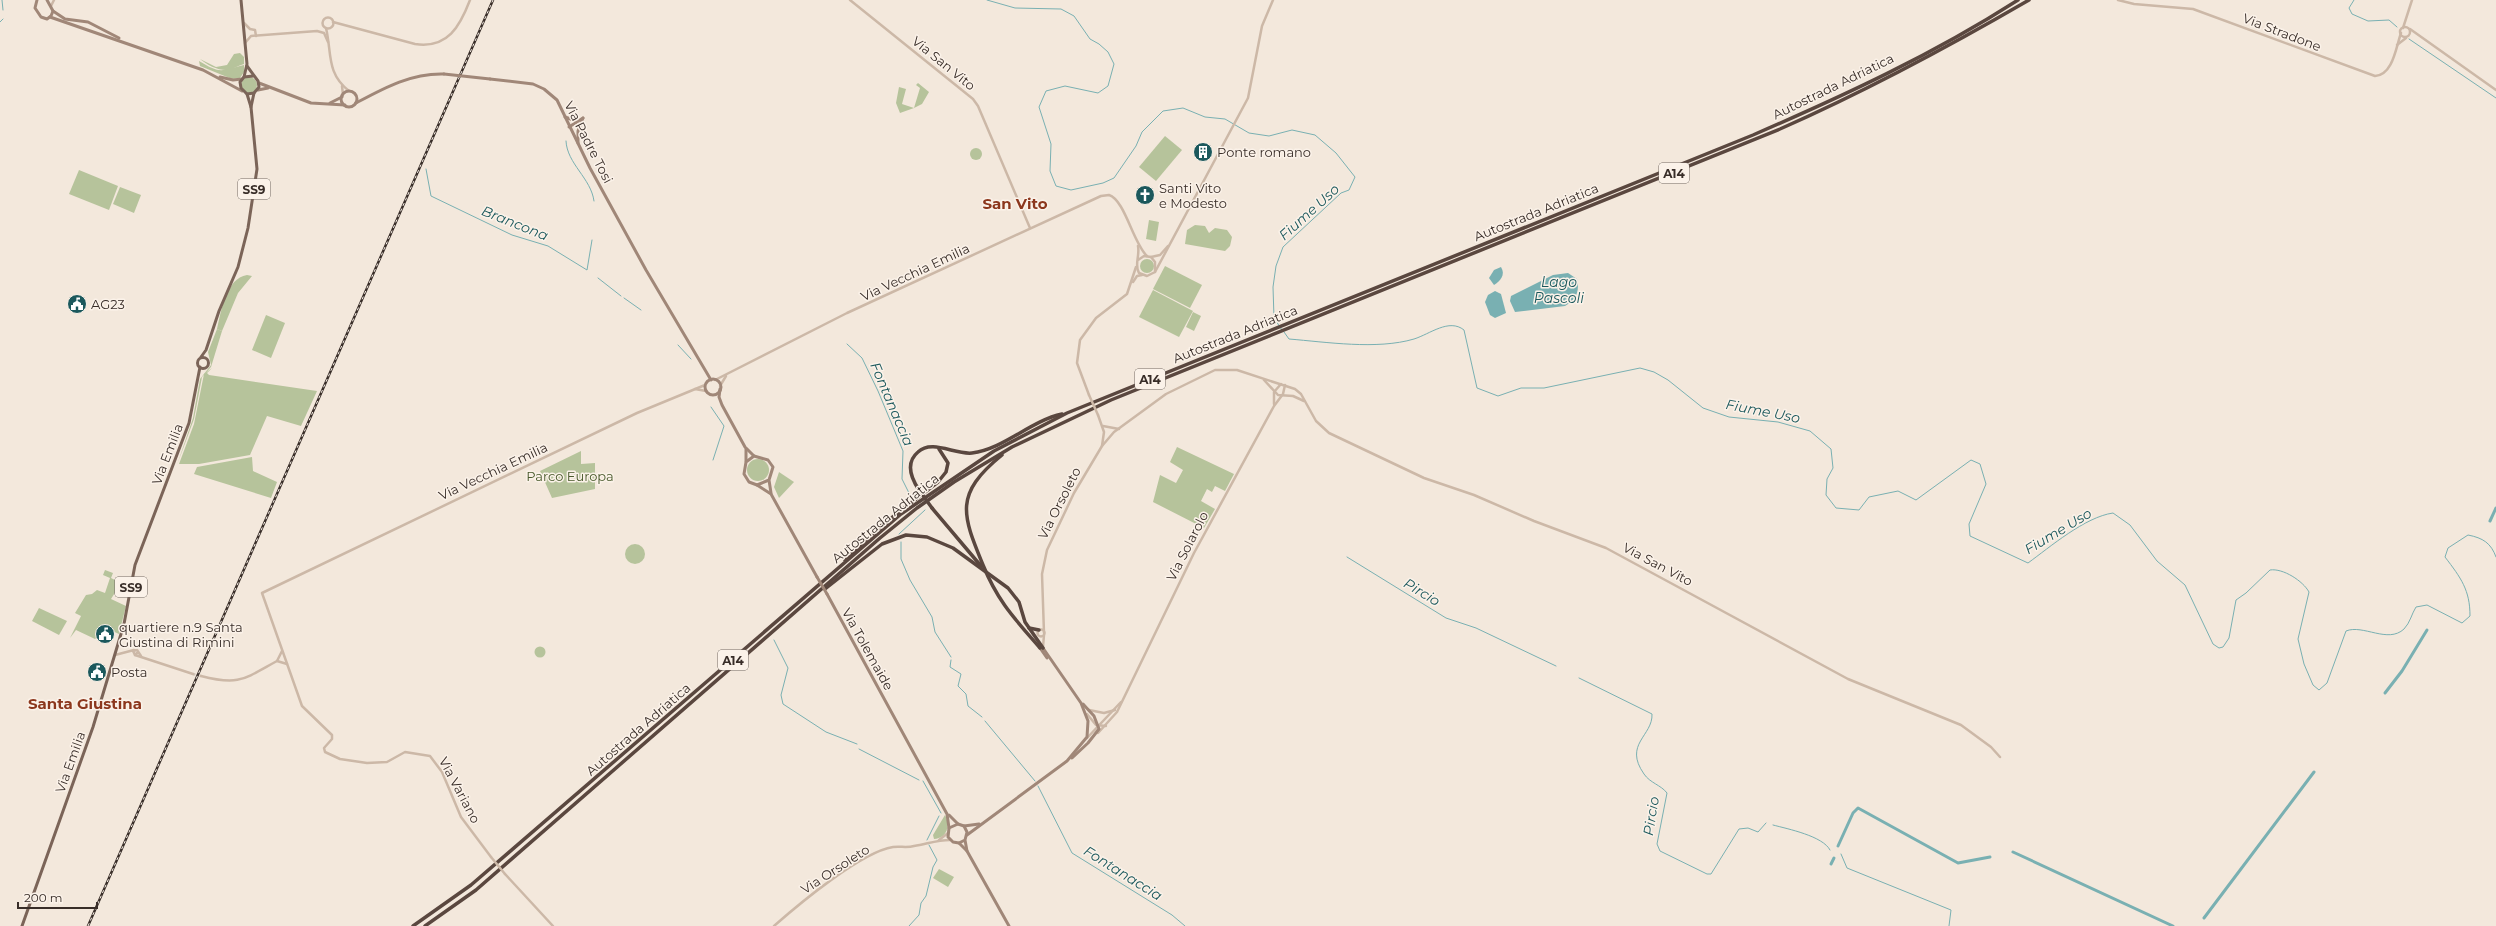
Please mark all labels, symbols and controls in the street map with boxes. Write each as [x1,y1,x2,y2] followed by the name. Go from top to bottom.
[2241,10,2324,54] street label: Via Stradone
[909,33,979,93] street label: Via San Vito
[1770,50,1896,122] street label: Autostrada Adriatica
[561,98,617,186] street label: Via Padre Tosi
[1192,141,1214,163] building icon: Ponte romano
[1217,144,1311,160] place label: Ponte romano
[1659,163,1689,183] road number: A14
[238,179,270,199] road number: SS9
[1159,180,1227,211] place label: Santi Vito e Modesto
[1275,180,1343,244] water label: Fiume Uso
[1471,180,1601,244] street label: Autostrada Adriatica
[1134,184,1156,206] church icon: Santi Vito e Modesto
[982,194,1048,213] district label: San Vito
[479,201,551,245] water label: Brancona
[858,240,972,304] street label: Via Vecchia Emilia
[1534,273,1584,307] water label: Lago Pascoli
[66,293,88,315] public building icon: AG23
[91,296,125,312] place label: AG23
[1170,302,1300,366] street label: Autostrada Adriatica
[866,359,918,449] water label: Fontanaccia
[1135,369,1165,389] road number: A14
[1724,395,1802,427] water label: Fiume Uso
[148,421,186,487] street label: Via Emilia
[436,439,550,503] street label: Via Vecchia Emilia
[1034,464,1084,542] street label: Via Orsoleto
[526,468,614,484] park label: Parco Europa
[828,470,942,566] street label: Autostrada Adriatica
[2021,504,2095,558] water label: Fiume Uso
[1163,509,1211,583] street label: Via Solarolo
[1620,539,1696,589] street label: Via San Vito
[1400,574,1444,610] water label: Pircio
[115,577,147,597] road number: SS9
[839,605,897,693] street label: Via Tolemaide
[119,619,243,650] place label: quartiere n.9 Santa Giustina di Rimini
[94,623,116,645] public building icon: quartiere n.9 Santa Giustina di Rimini
[718,650,748,670] road number: A14
[86,661,108,683] public building icon: Posta
[111,664,147,680] place label: Posta
[583,679,693,779] street label: Autostrada Adriatica
[28,694,142,713] district label: Santa Giustina
[52,729,88,795] street label: Via Emilia
[436,754,484,826] street label: Via Variano
[1639,795,1663,837] water label: Pircio
[798,841,872,897] street label: Via Orsoleto
[1080,842,1166,904] water label: Fontanaccia
[18,884,97,910] scale bar
[24,890,63,905] text: 200 m

